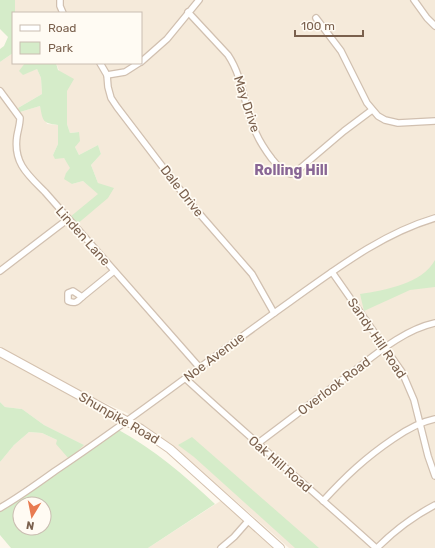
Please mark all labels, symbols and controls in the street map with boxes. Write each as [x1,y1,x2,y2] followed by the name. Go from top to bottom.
[12,12,142,64] legend
[295,12,363,38] scale bar
[301,19,335,33] text: 100 m
[48,21,76,35] text: Road
[48,41,74,55] text: Park
[231,74,263,134] street label: May Drive
[157,162,207,220] street label: Dale Drive
[254,162,328,179] district label: Rolling Hill
[53,203,113,269] street label: Linden Lane
[345,295,409,381] street label: Sandy Hill Road
[181,329,247,385] street label: Noe Avenue
[295,354,373,418] street label: Overlook Road
[76,389,162,447] street label: Shunpike Road
[245,433,315,495] street label: Oak Hill Road
[12,496,52,536] north arrow
[25,518,35,532] text: N

